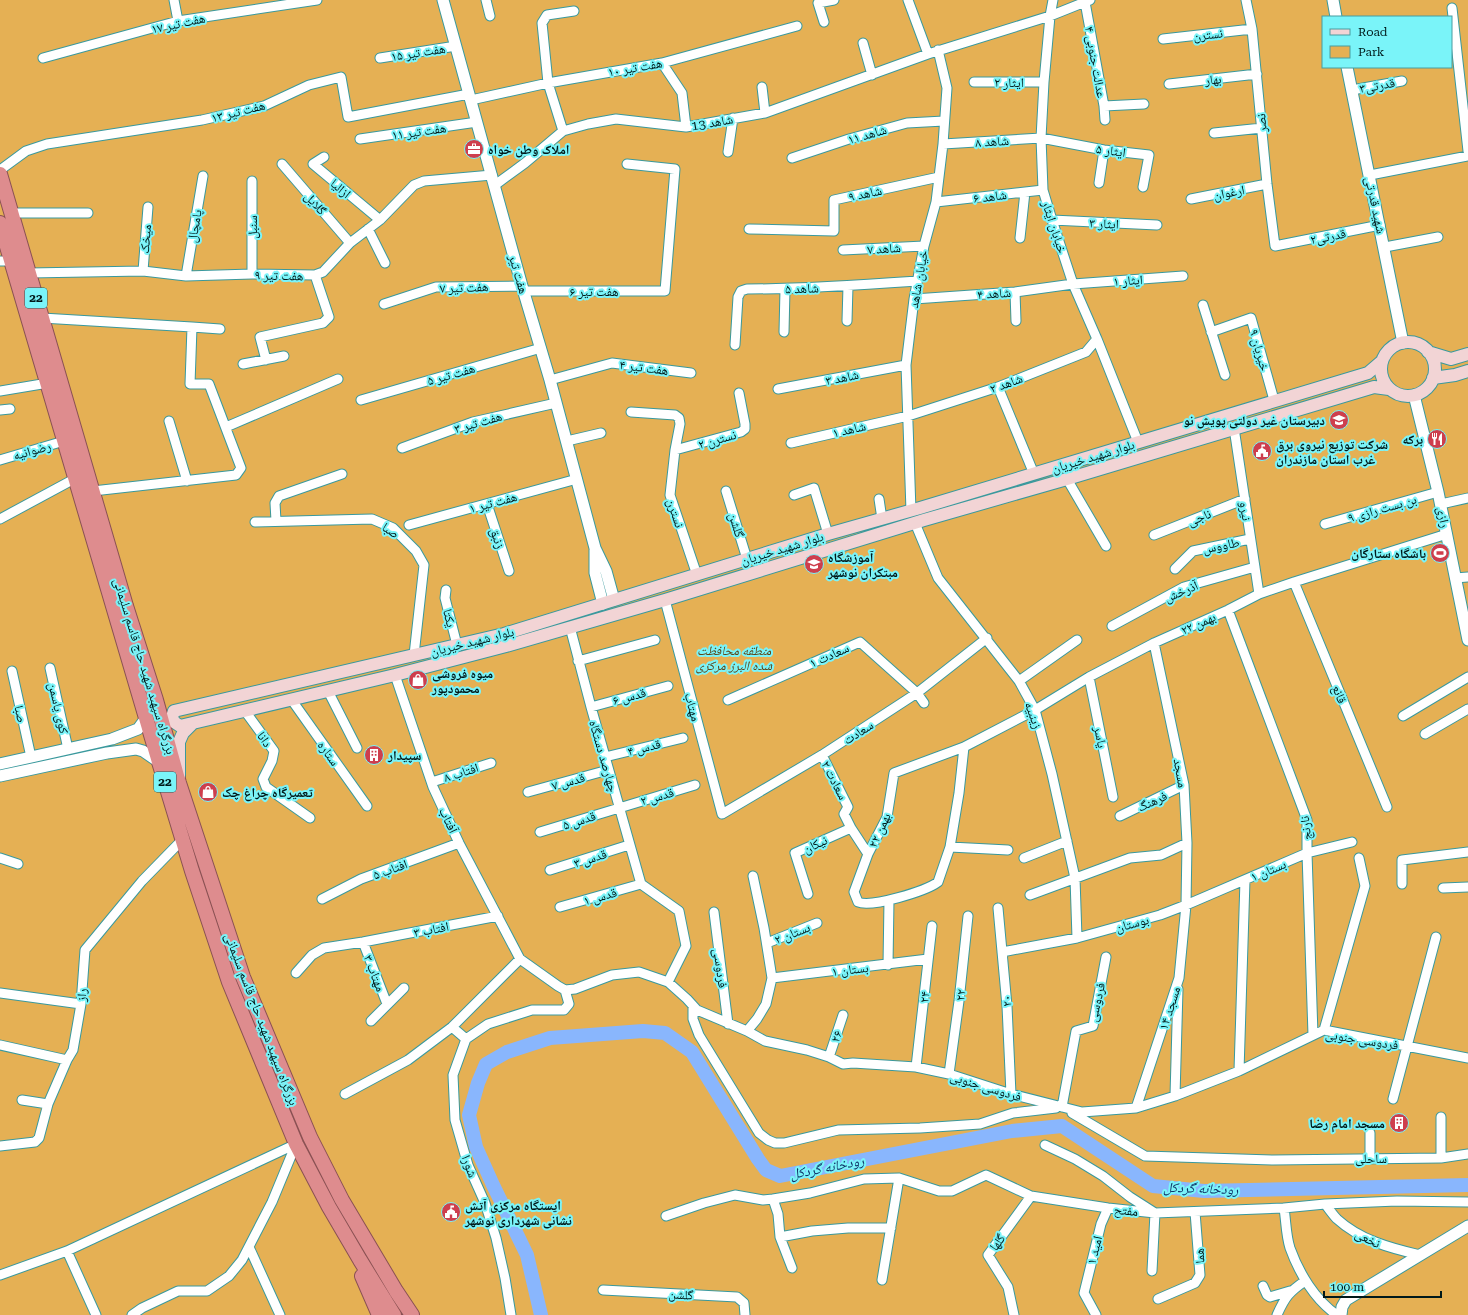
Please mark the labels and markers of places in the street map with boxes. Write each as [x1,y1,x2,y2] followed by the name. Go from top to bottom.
[463,138,485,160] office icon: املاک وطن خواه
[488,142,570,158] place label: املاک وطن خواه
[1328,409,1350,431] school or university icon: دبیرستان غیر دولتی پویش نو
[1184,413,1325,429] place label: دبیرستان غیر دولتی پویش نو
[1426,428,1448,450] restaurant icon: برکه
[1402,432,1423,447] place label: برکه
[1276,437,1388,467] place label: شرکت توزیع نیروی برق غرب استان مازندران
[1251,440,1273,462] public building icon: شرکت توزیع نیروی برق غرب استان مازندران
[1429,542,1451,564] sports icon: باشگاه ستارگان
[1351,546,1426,561] place label: باشگاه ستارگان
[827,550,898,580] place label: آموزشگاه مبتکران نوشهر
[803,553,825,575] school or university icon: آموزشگاه مبتکران نوشهر
[431,666,493,697] place label: میوه فروشی محمودپور
[407,669,429,691] shop icon: میوه فروشی محمودپور
[363,744,385,766] building icon: سپیدار
[387,748,421,764] place label: سپیدار
[197,781,219,803] shop icon: تعمیرگاه چراغ چک
[222,785,313,802] place label: تعمیرگاه چراغ چک
[1388,1112,1410,1134] building icon: مسجد امام رضا
[1309,1116,1385,1133] place label: مسجد امام رضا
[464,1198,572,1229] place label: ایستگاه مرکزی آتش نشانی شهرداری نوشهر
[440,1201,462,1223] public building icon: ایستگاه مرکزی آتش نشانی شهرداری نوشهر

